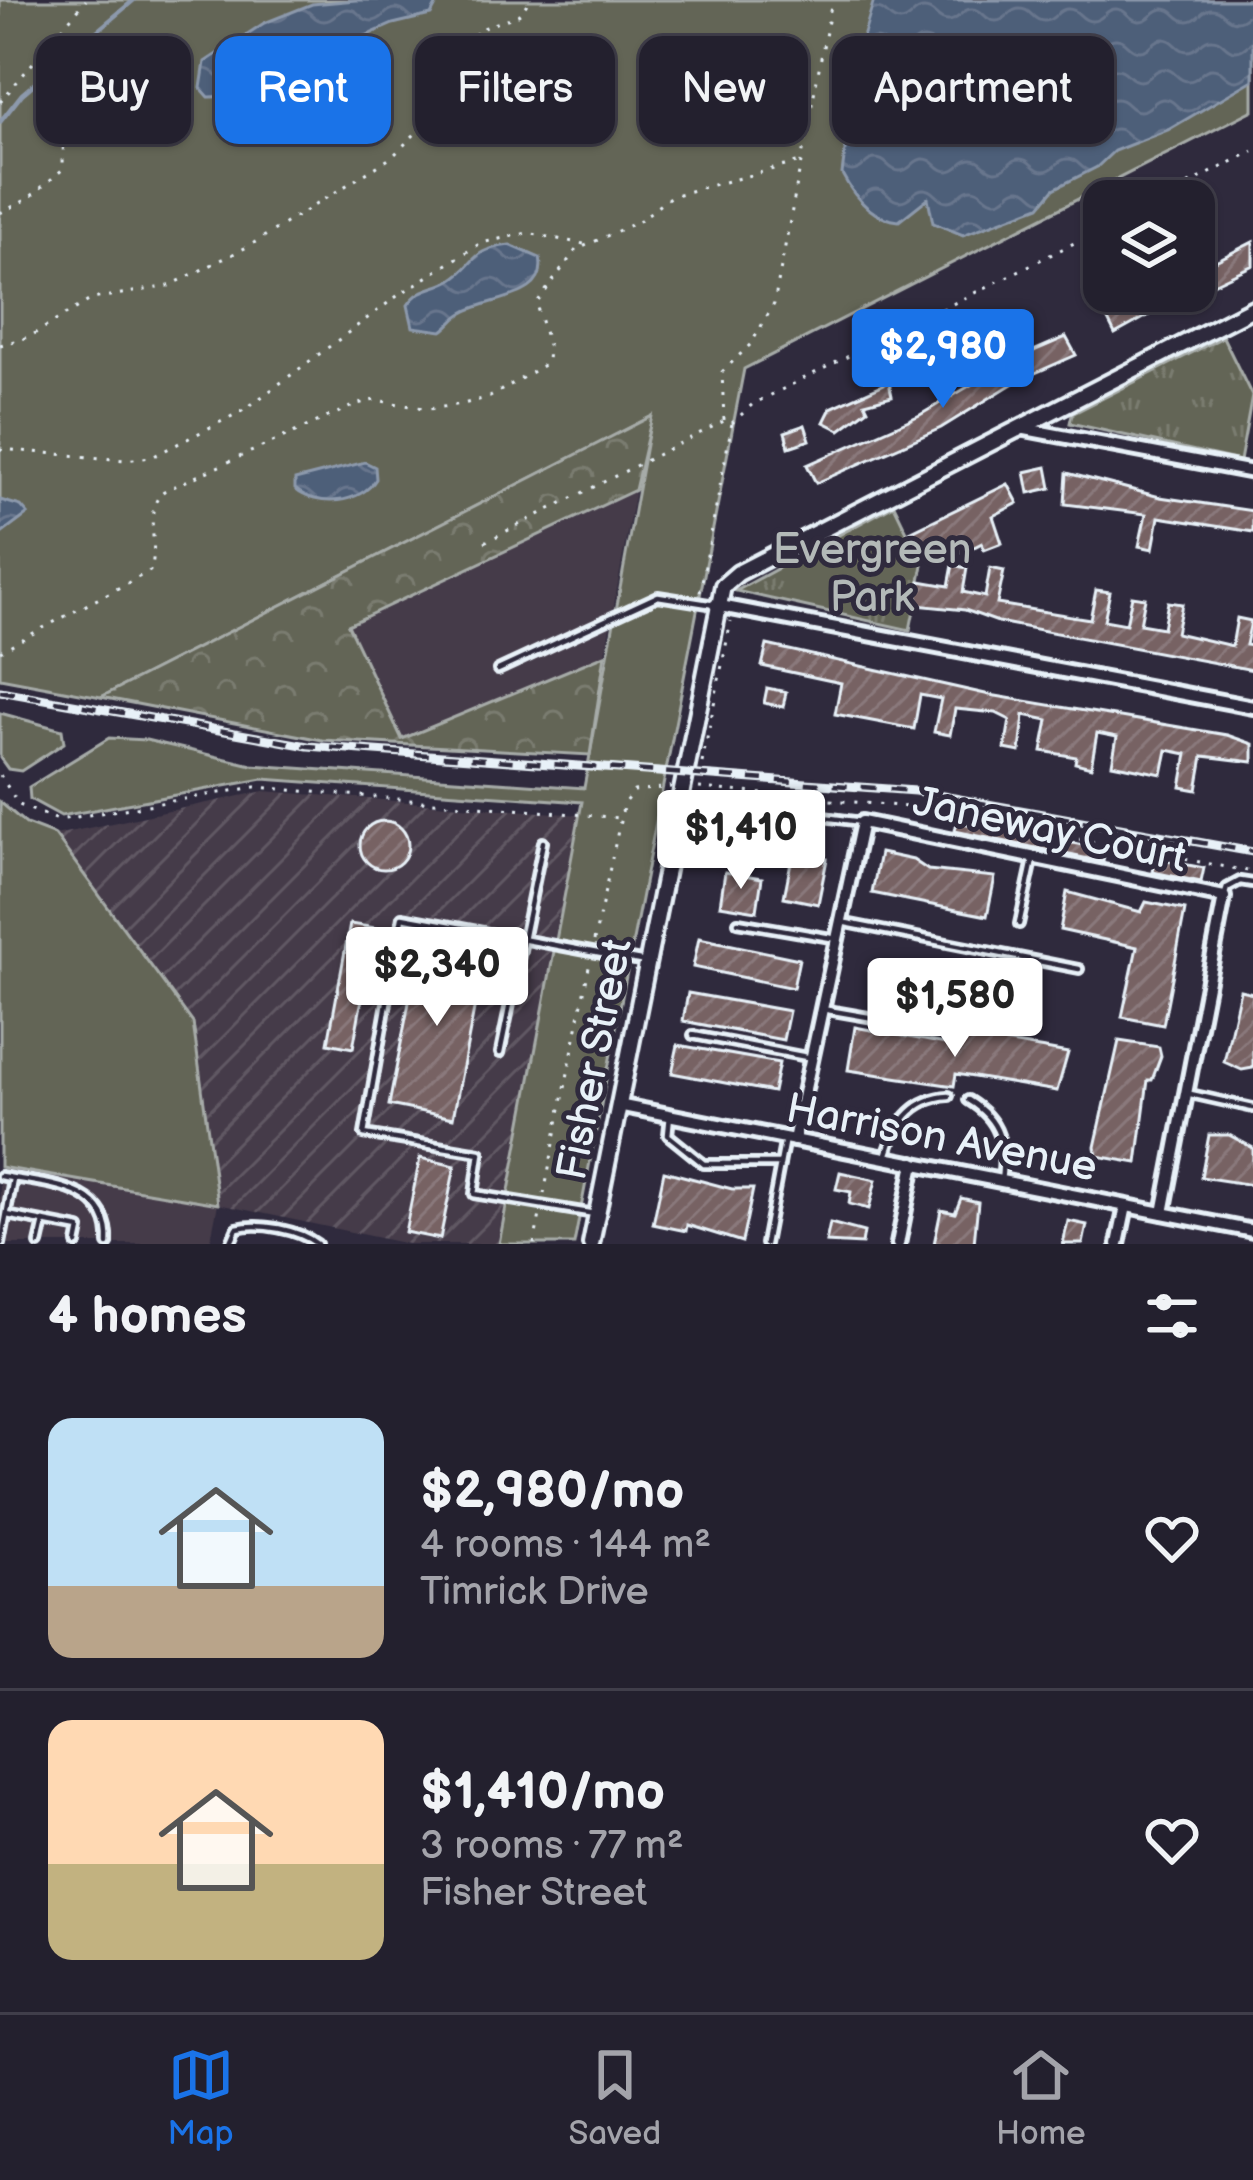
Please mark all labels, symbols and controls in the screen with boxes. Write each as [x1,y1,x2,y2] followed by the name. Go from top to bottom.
[36,36,191,144] chip: Buy
[215,36,391,144] chip: Rent
[415,36,615,144] chip: Filters
[639,36,808,144] chip: New
[832,36,1114,144] chip: Apartment
[1083,180,1215,312] map controls
[1083,180,1215,312] button: layers
[845,309,1041,411] pin: $2,980
[879,324,1007,371] text: $2,980
[773,525,971,624] park label: Evergreen Park
[908,777,1191,884] street label: Janeway Court
[643,790,839,892] pin: $1,410
[684,805,798,852] text: $1,410
[339,927,535,1029] pin: $2,340
[547,934,644,1184] street label: Fisher Street
[373,942,501,989] text: $2,340
[857,958,1053,1060] pin: $1,580
[894,973,1016,1020] text: $1,580
[782,1083,1101,1194] street label: Harrison Avenue
[1139,1283,1205,1349] icon: filters
[48,1286,247,1347] text: 4 homes
[420,1461,684,1522] text: $2,980/mo
[144,1466,288,1610] icon: home
[1139,1505,1205,1571] icon: heart
[420,1522,711,1569] text: 4 rooms · 144 m²
[420,1569,649,1616] text: Timrick Drive
[420,1762,665,1823] text: $1,410/mo
[144,1768,288,1912] icon: home
[1139,1807,1205,1873] icon: heart
[420,1823,684,1870] text: 3 rooms · 77 m²
[420,1870,647,1917] text: Fisher Street
[167,2042,234,2154] tab: Map
[568,2042,661,2154] tab: Saved
[996,2042,1086,2154] tab: Home

